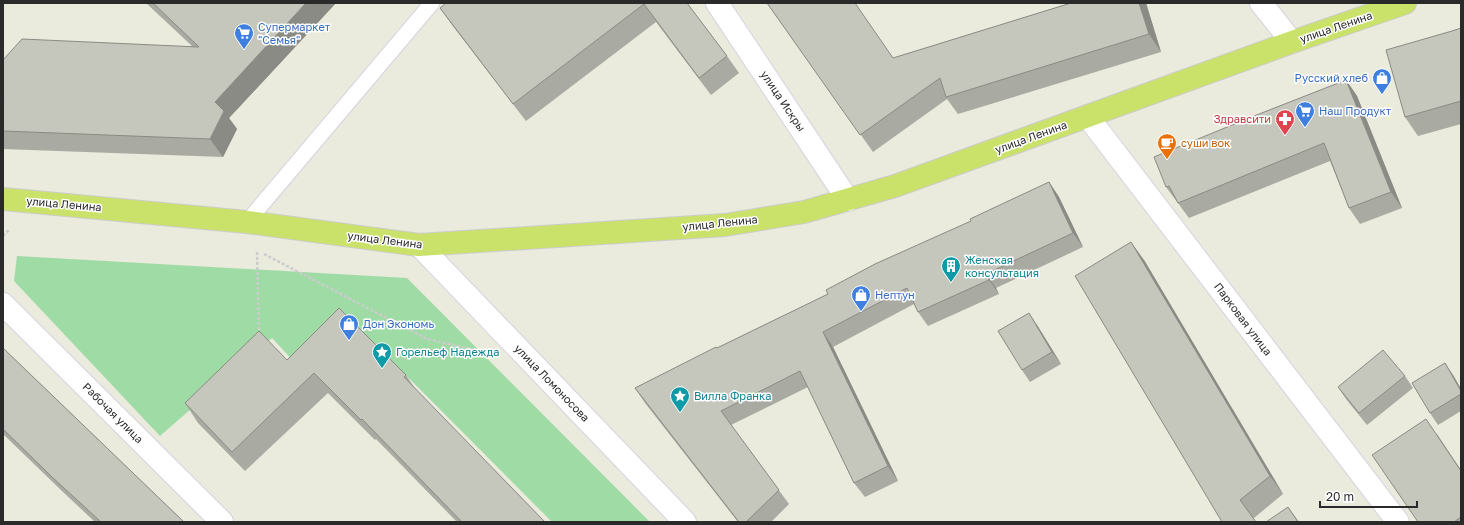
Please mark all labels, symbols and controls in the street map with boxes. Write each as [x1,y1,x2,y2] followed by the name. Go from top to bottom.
[1298,8,1374,45] street label: улица Ленина
[258,20,331,46] place label: Супермаркет "Семья"
[233,22,255,50] supermarket icon: Супермаркет "Семья"
[1371,67,1393,95] shop icon: Русский хлеб
[758,68,809,134] street label: улица Искры
[1295,71,1368,84] place label: Русский хлеб
[1294,100,1316,128] supermarket icon: Наш Продукт
[1319,104,1392,117] place label: Наш Продукт
[1274,108,1296,136] pharmacy icon: Здравсити
[1213,112,1271,125] place label: Здравсити
[993,117,1069,156] street label: улица Ленина
[1156,132,1178,160] cafe icon: суши вок
[1181,136,1231,149] place label: суши вок
[26,194,102,213] street label: улица Ленина
[682,212,758,233] street label: улица Ленина
[347,228,423,251] street label: улица Ленина
[965,253,1039,279] place label: Женская консультация
[940,255,962,283] building icon: Женская консультация
[1212,280,1275,358] street label: Парковая улица
[850,284,872,312] shop icon: Нептун
[875,288,915,301] place label: Нептун
[338,313,360,341] shop icon: Дон Экономь
[363,317,434,330] place label: Дон Экономь
[371,341,393,369] place icon: Горельеф Надежда
[512,341,593,424] street label: улица Ломоносова
[396,345,499,358] place label: Горельеф Надежда
[80,380,146,446] street label: Рабочая улица
[669,385,691,413] place icon: Вилла Франка
[694,389,772,402] place label: Вилла Франка
[1320,483,1417,509] scale bar
[1326,489,1354,504] text: 20 m

